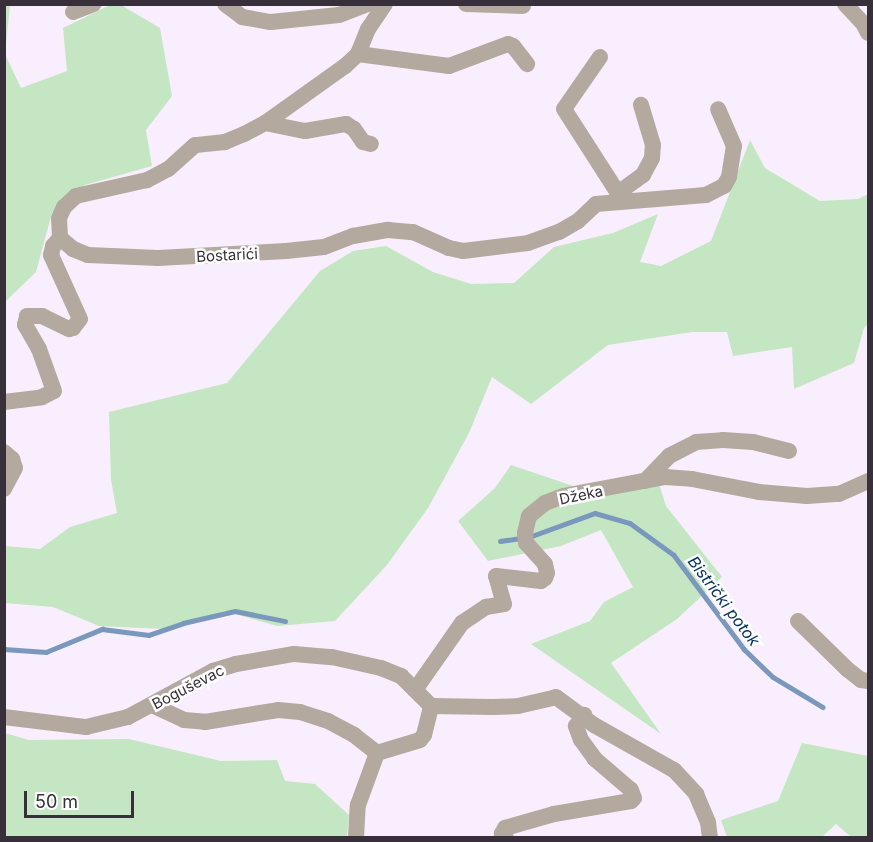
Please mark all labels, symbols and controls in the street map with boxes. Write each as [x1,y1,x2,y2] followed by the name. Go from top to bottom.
[196,244,258,266] street label: Bostarići
[557,482,605,508] street label: Džeka
[684,552,764,650] water label: Bistrički potok
[149,661,227,713] street label: Boguševac
[27,779,136,817] scale bar
[35,791,78,812] text: 50 m

